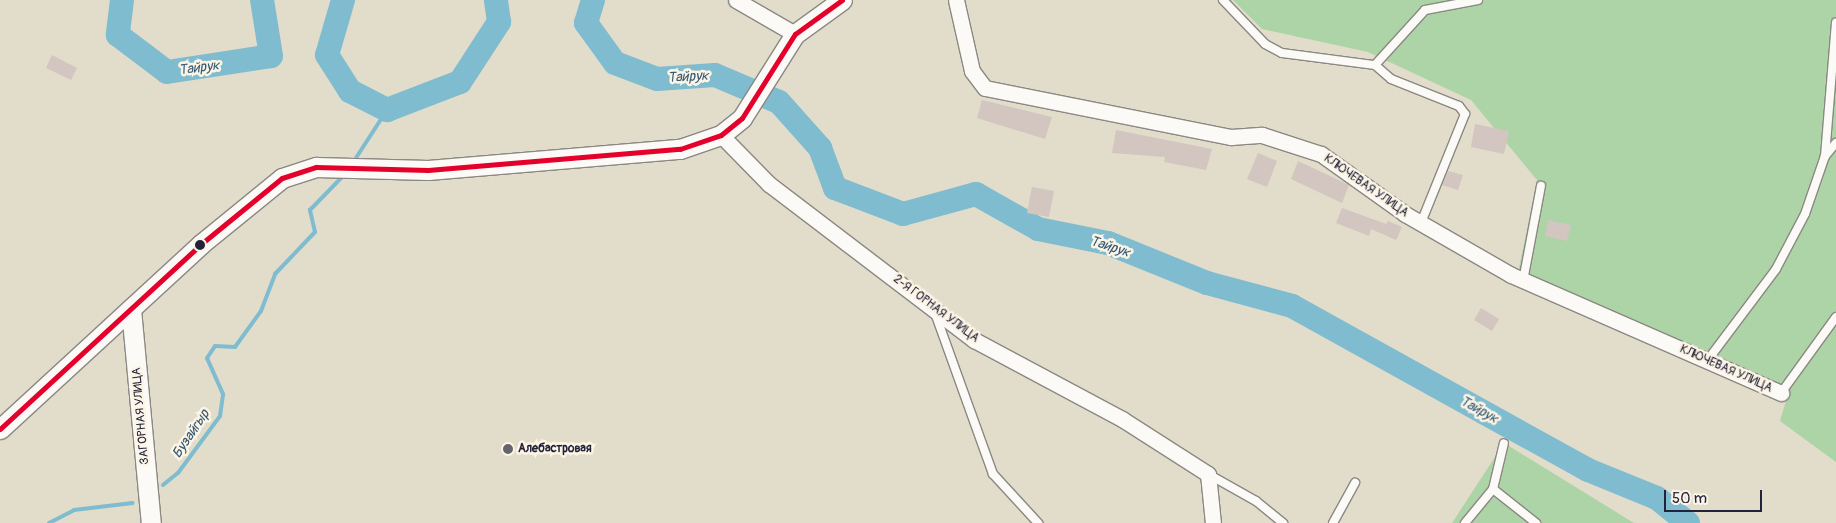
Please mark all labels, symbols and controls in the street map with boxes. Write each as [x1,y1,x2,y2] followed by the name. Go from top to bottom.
[178,57,220,79] water label: Тайрук
[667,68,709,86] water label: Тайрук
[1321,151,1411,221] street label: КЛЮЧЕВАЯ УЛИЦА
[1088,233,1132,261] water label: Тайрук
[195,240,205,250] unlabelled marker
[890,272,982,346] street label: 2-Я ГОРНАЯ УЛИЦА
[1677,342,1775,396] street label: КЛЮЧЕВАЯ УЛИЦА
[130,367,152,465] street label: ЗАГОРНАЯ УЛИЦА
[1457,393,1501,427] water label: Тайрук
[169,407,213,461] water label: Бузайгыр
[518,442,592,456] place label: Алебастровая
[502,443,514,455] marker: Алебастровая
[1666,480,1764,512] scale bar
[1672,489,1707,508] text: 50 m

